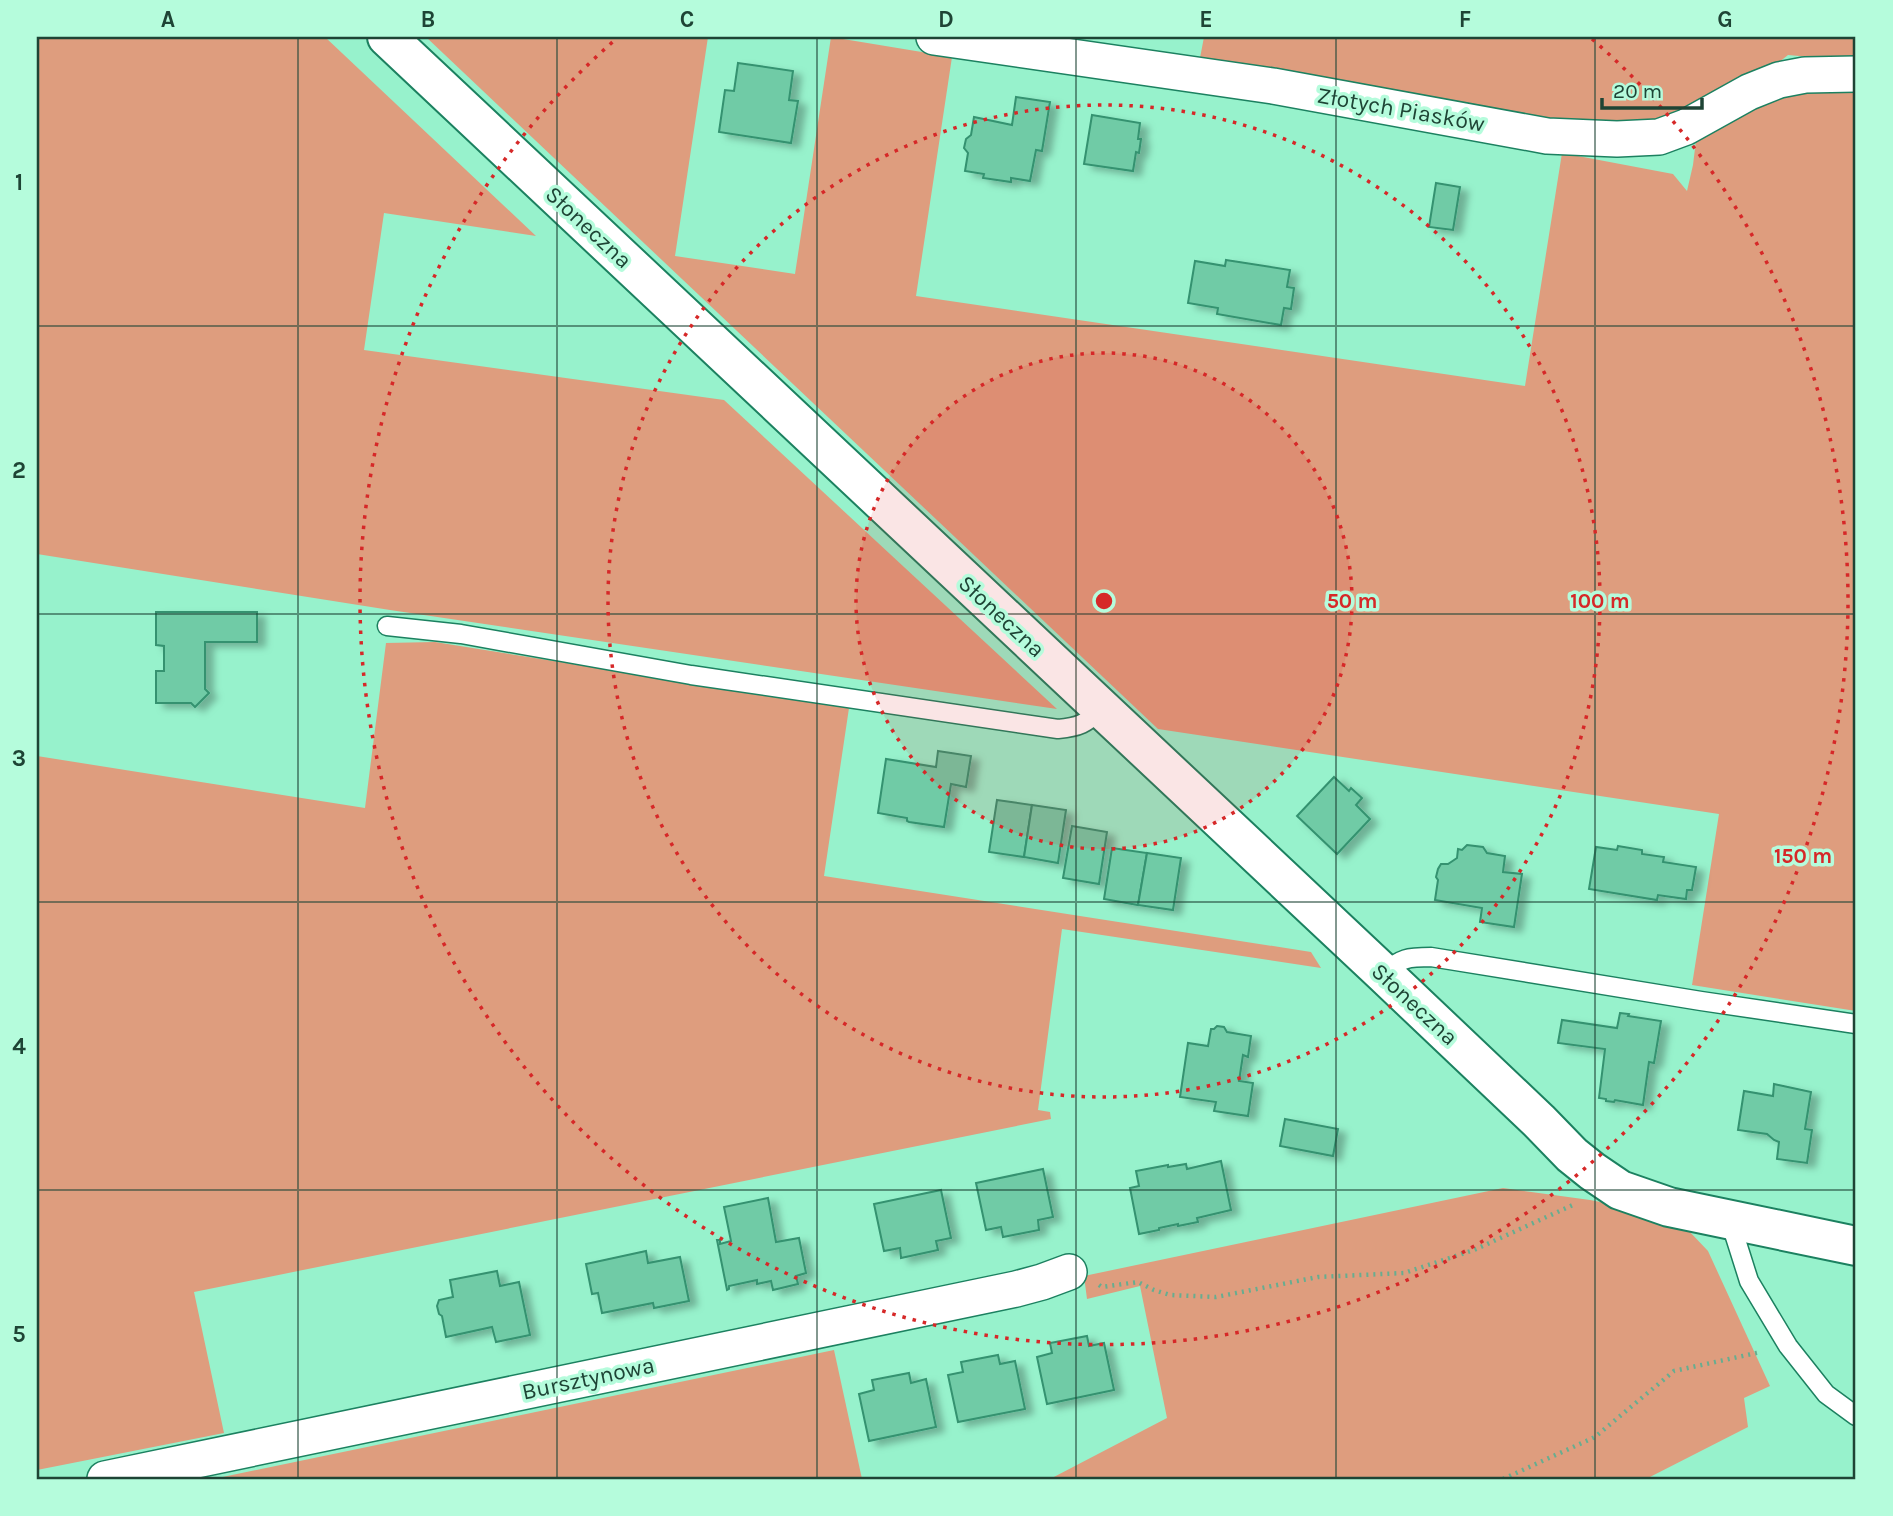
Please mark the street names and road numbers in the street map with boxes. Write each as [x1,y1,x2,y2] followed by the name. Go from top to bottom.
[1315,81,1487,138] street label: Złotych Piasków
[540,181,637,274] street label: Słoneczna
[953,570,1050,663] street label: Słoneczna
[1366,958,1463,1051] street label: Słoneczna
[519,1351,657,1406] street label: Bursztynowa

